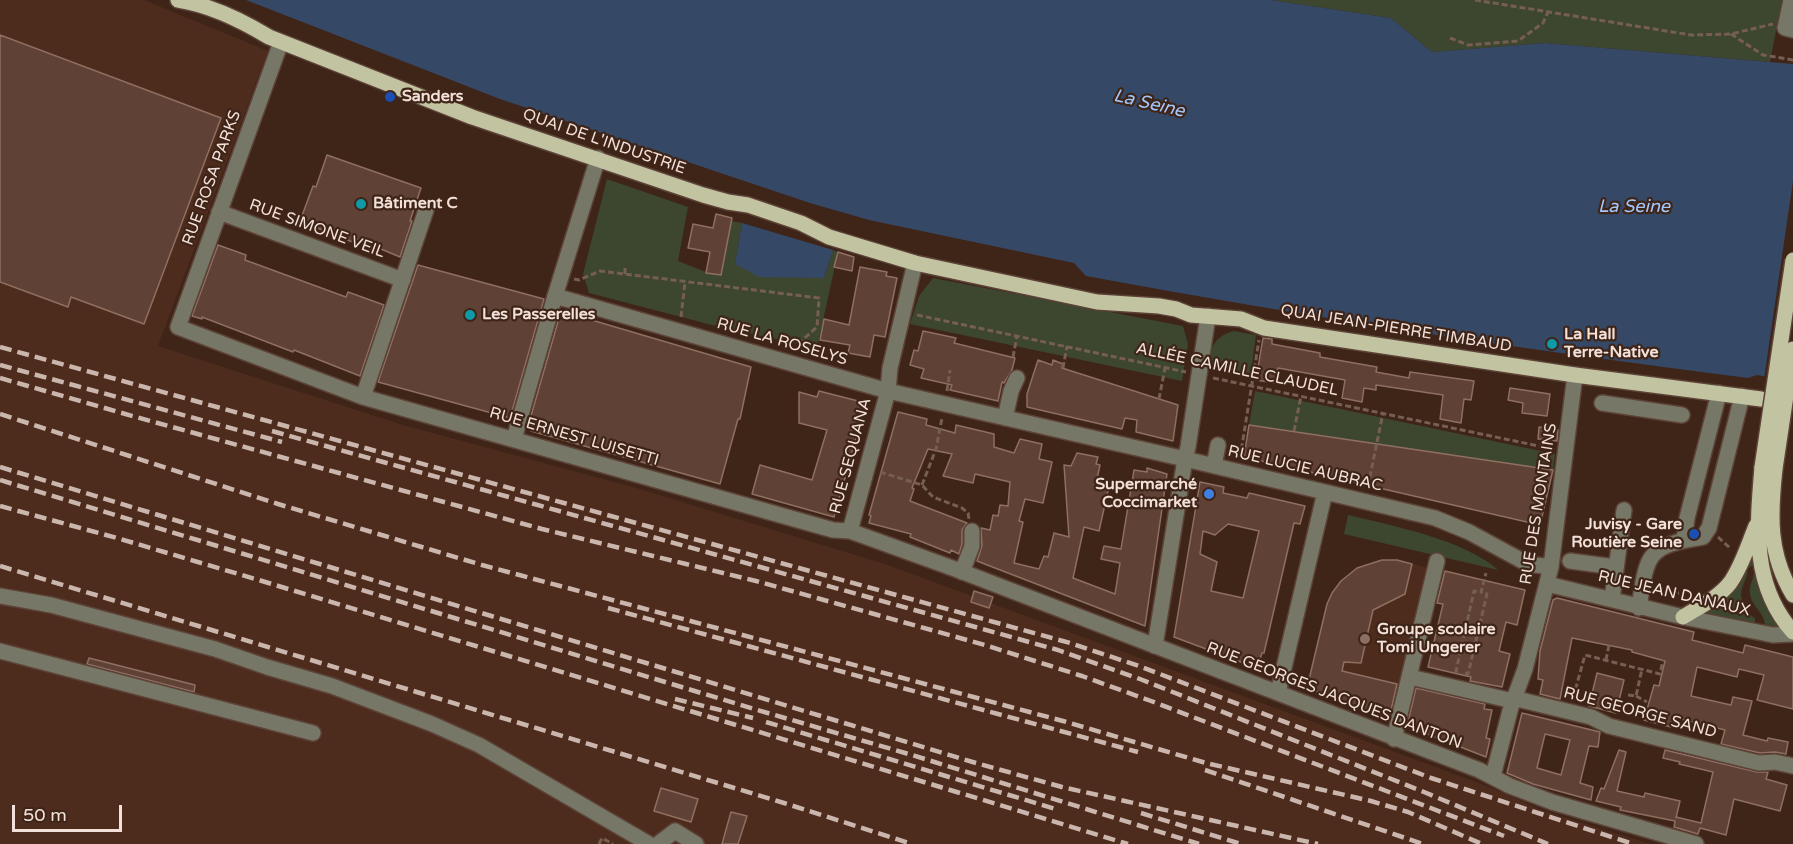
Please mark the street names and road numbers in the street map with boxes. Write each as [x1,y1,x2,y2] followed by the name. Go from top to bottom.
[520,105,688,179] street label: QUAI DE L'INDUSTRIE
[179,108,245,248] street label: RUE ROSA PARKS
[247,196,387,262] street label: RUE SIMONE VEIL
[1279,301,1513,357] street label: QUAI JEAN-PIERRE TIMBAUD
[714,314,850,370] street label: RUE LA ROSELYS
[1134,339,1340,401] street label: ALLÉE CAMILLE CLAUDEL
[826,396,876,516] street label: RUE SEQUANA
[487,404,661,470] street label: RUE ERNEST LUISETTI
[1517,422,1561,586] street label: RUE DES MONTAINS
[1226,442,1384,496] street label: RUE LUCIE AUBRAC
[1596,567,1752,621] street label: RUE JEAN DANAUX
[1204,638,1464,754] street label: RUE GEORGES JACQUES DANTON
[1561,683,1719,743] street label: RUE GEORGE SAND

